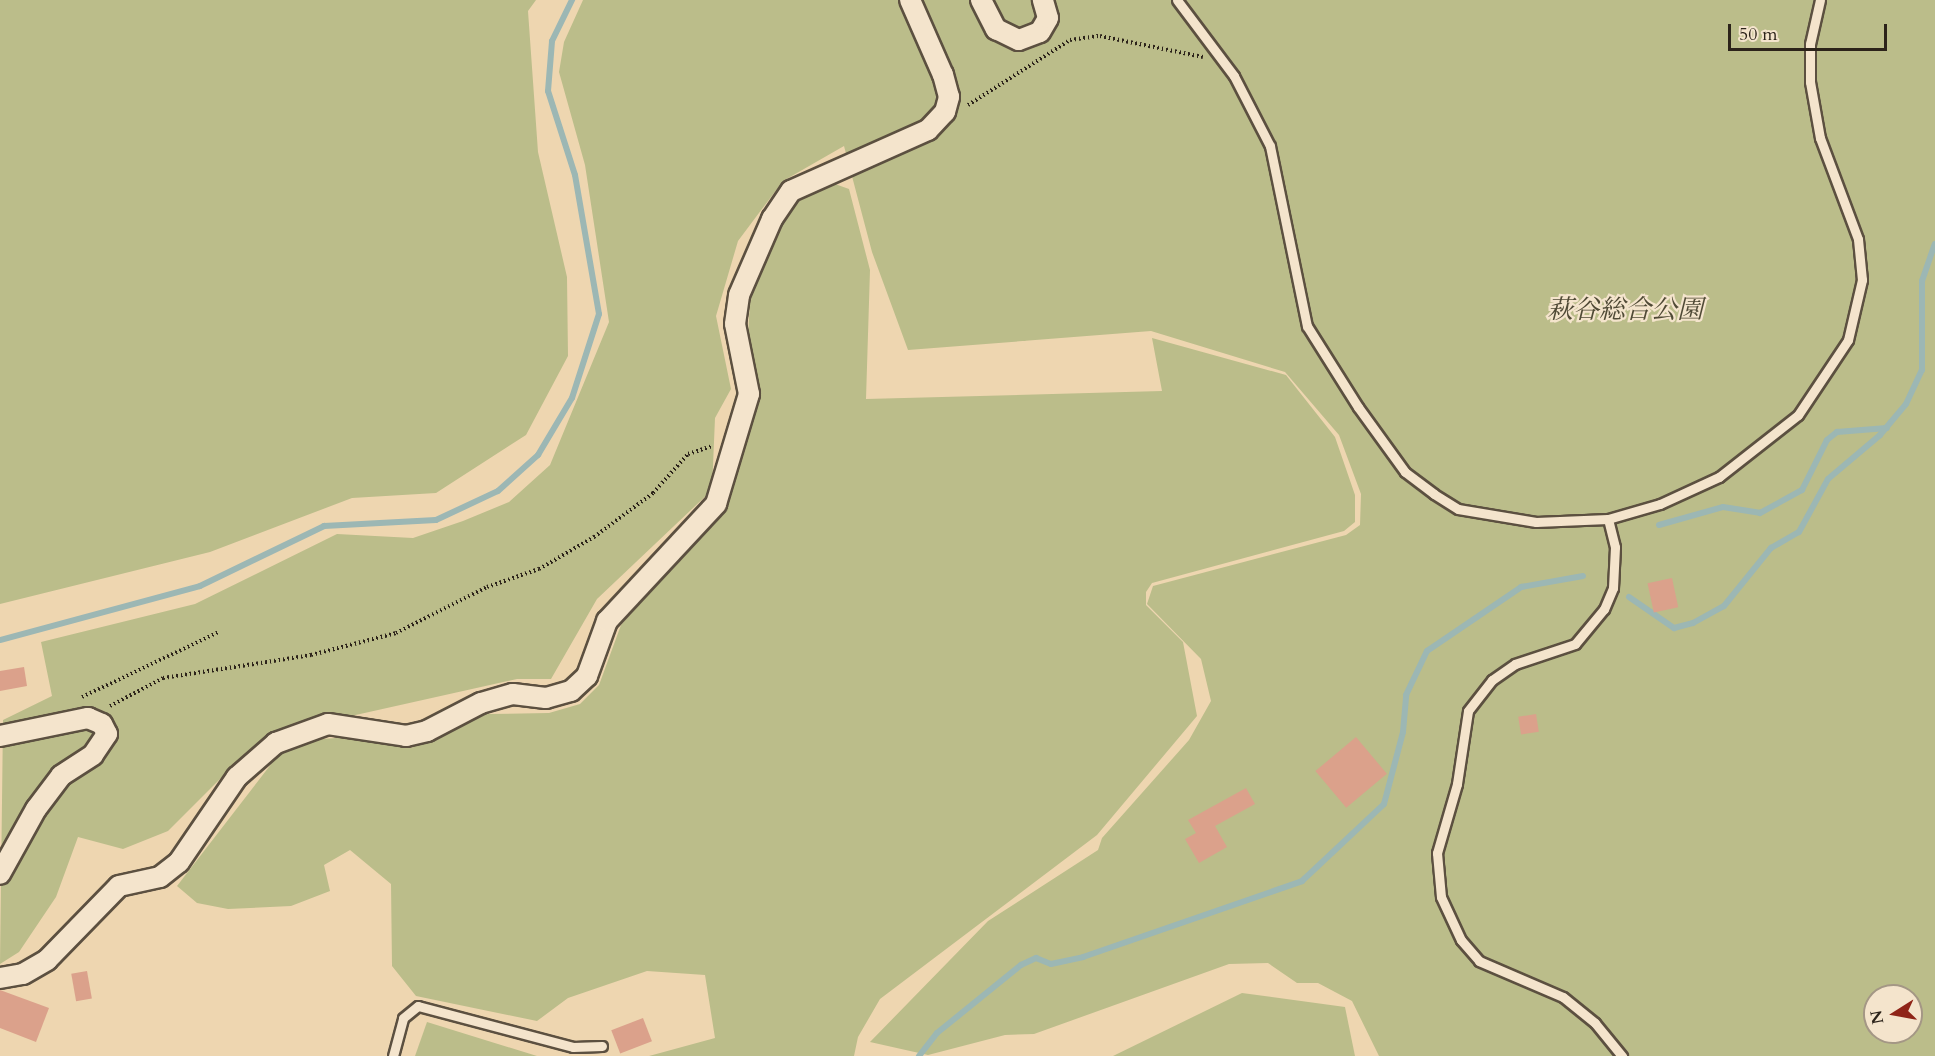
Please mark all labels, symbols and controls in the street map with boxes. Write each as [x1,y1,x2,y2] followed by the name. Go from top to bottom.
[1731,12,1890,50] scale bar
[1739,22,1778,47] text: 50 m
[1547,294,1703,326] park label: 萩谷総合公園
[1863,984,1923,1044] north arrow
[1865,1008,1889,1026] text: N

